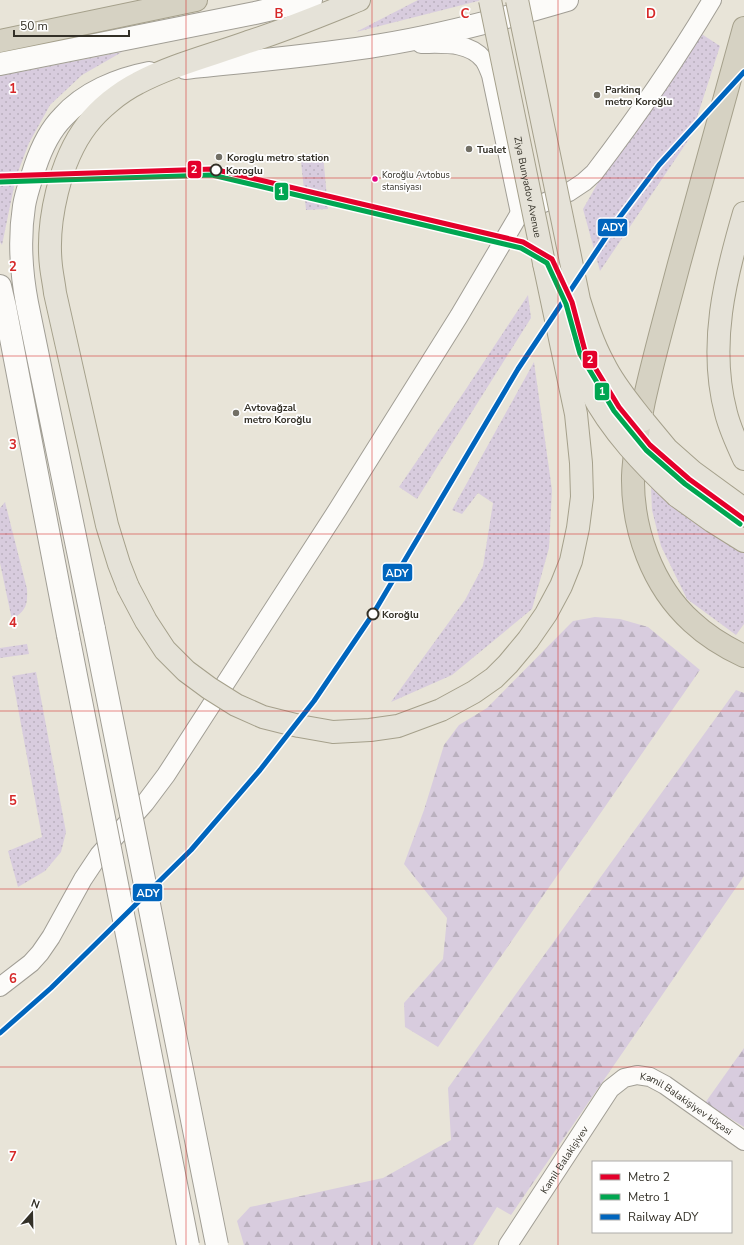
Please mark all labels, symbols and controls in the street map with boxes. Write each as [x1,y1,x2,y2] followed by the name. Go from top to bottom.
[275,5,284,23] text: B
[461,5,470,23] text: C
[646,5,656,23] text: D
[14,12,129,38] scale bar
[20,18,48,34] text: 50 m
[9,80,17,98] text: 1
[605,83,672,109] place label: Parkinq metro Koroğlu
[592,90,602,100] marker: Parkinq metro Koroğlu
[510,136,545,239] street label: Ziya Bunyadov Avenue
[477,143,506,157] place label: Tualet
[464,144,474,154] marker: Tualet
[227,151,329,165] place label: Koroglu metro station
[214,152,224,162] marker: Koroglu metro station
[187,160,202,179] line badge: 2
[191,162,198,177] text: 2
[209,163,223,177] marker: Koroglu
[226,164,263,178] place label: Koroglu
[382,169,450,193] place label: Koroğlu Avtobus stansiyası
[370,174,380,184] marker: Koroğlu Avtobus stansiyası
[274,182,289,201] line badge: 1
[278,184,284,199] text: 1
[597,218,628,237] line badge: ADY
[602,220,626,235] text: ADY
[9,258,17,276] text: 2
[582,350,598,369] line badge: 2
[587,352,594,367] text: 2
[594,382,610,401] line badge: 1
[599,384,605,399] text: 1
[244,401,311,427] place label: Avtovağzal metro Koroğlu
[231,408,241,418] marker: Avtovağzal metro Koroğlu
[9,436,17,454] text: 3
[382,563,413,582] line badge: ADY
[386,566,410,581] text: ADY
[366,607,380,621] marker: Koroğlu
[382,608,419,622] place label: Koroğlu
[9,614,17,632] text: 4
[9,792,17,810] text: 5
[132,883,163,902] line badge: ADY
[137,886,161,901] text: ADY
[9,970,17,988] text: 6
[639,1070,735,1139] street label: Kamil Balakişiyev küçəsi
[537,1123,592,1197] street label: Kamil Balakişiyev
[9,1148,17,1166] text: 7
[592,1161,732,1233] legend
[628,1169,670,1185] text: Metro 2
[628,1189,670,1205] text: Metro 1
[12,1193,52,1233] north arrow
[29,1196,42,1213] text: N
[628,1209,699,1225] text: Railway ADY

